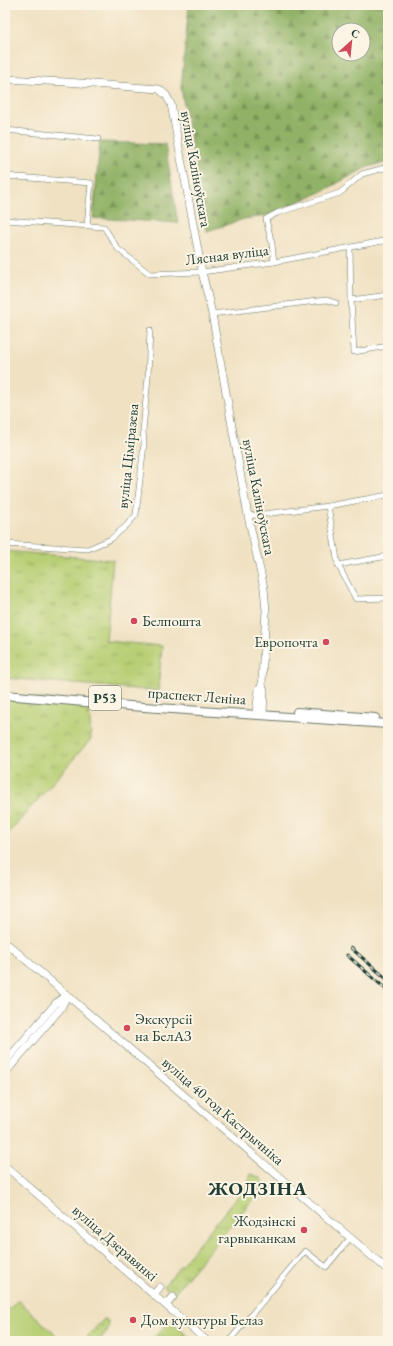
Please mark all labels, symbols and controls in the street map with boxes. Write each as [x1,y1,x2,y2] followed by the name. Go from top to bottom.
[331,22,371,62] north arrow
[349,25,362,41] text: С
[177,109,216,229] street label: вуліца Каліноўскага
[184,240,270,269] street label: Лясная вуліца
[113,402,142,509] street label: вуліца Ціміразева
[239,437,280,557] street label: вуліца Каліноўскага
[142,611,201,630] place label: Белпошта
[129,616,139,626] marker: Белпошта
[254,632,318,651] place label: Европочта
[321,637,331,647] marker: Европочта
[147,683,247,708] street label: праспект Леніна
[89,686,121,710] road number: Р53
[135,1009,193,1045] place label: Экскурсіі на БелАЗ
[122,1023,132,1033] marker: Экскурсіі на БелАЗ
[158,1052,288,1169] street label: вуліца 40 год Кастрычніка
[207,1176,308,1201] district label: ЖОДЗІНА
[69,1200,162,1285] street label: вуліца Дзеравянкі
[218,1211,297,1247] place label: Жодзінскі гарвыканкам
[299,1225,309,1235] marker: Жодзінскі гарвыканкам
[141,1310,264,1329] place label: Дом культуры Белаз
[128,1315,138,1325] marker: Дом культуры Белаз

